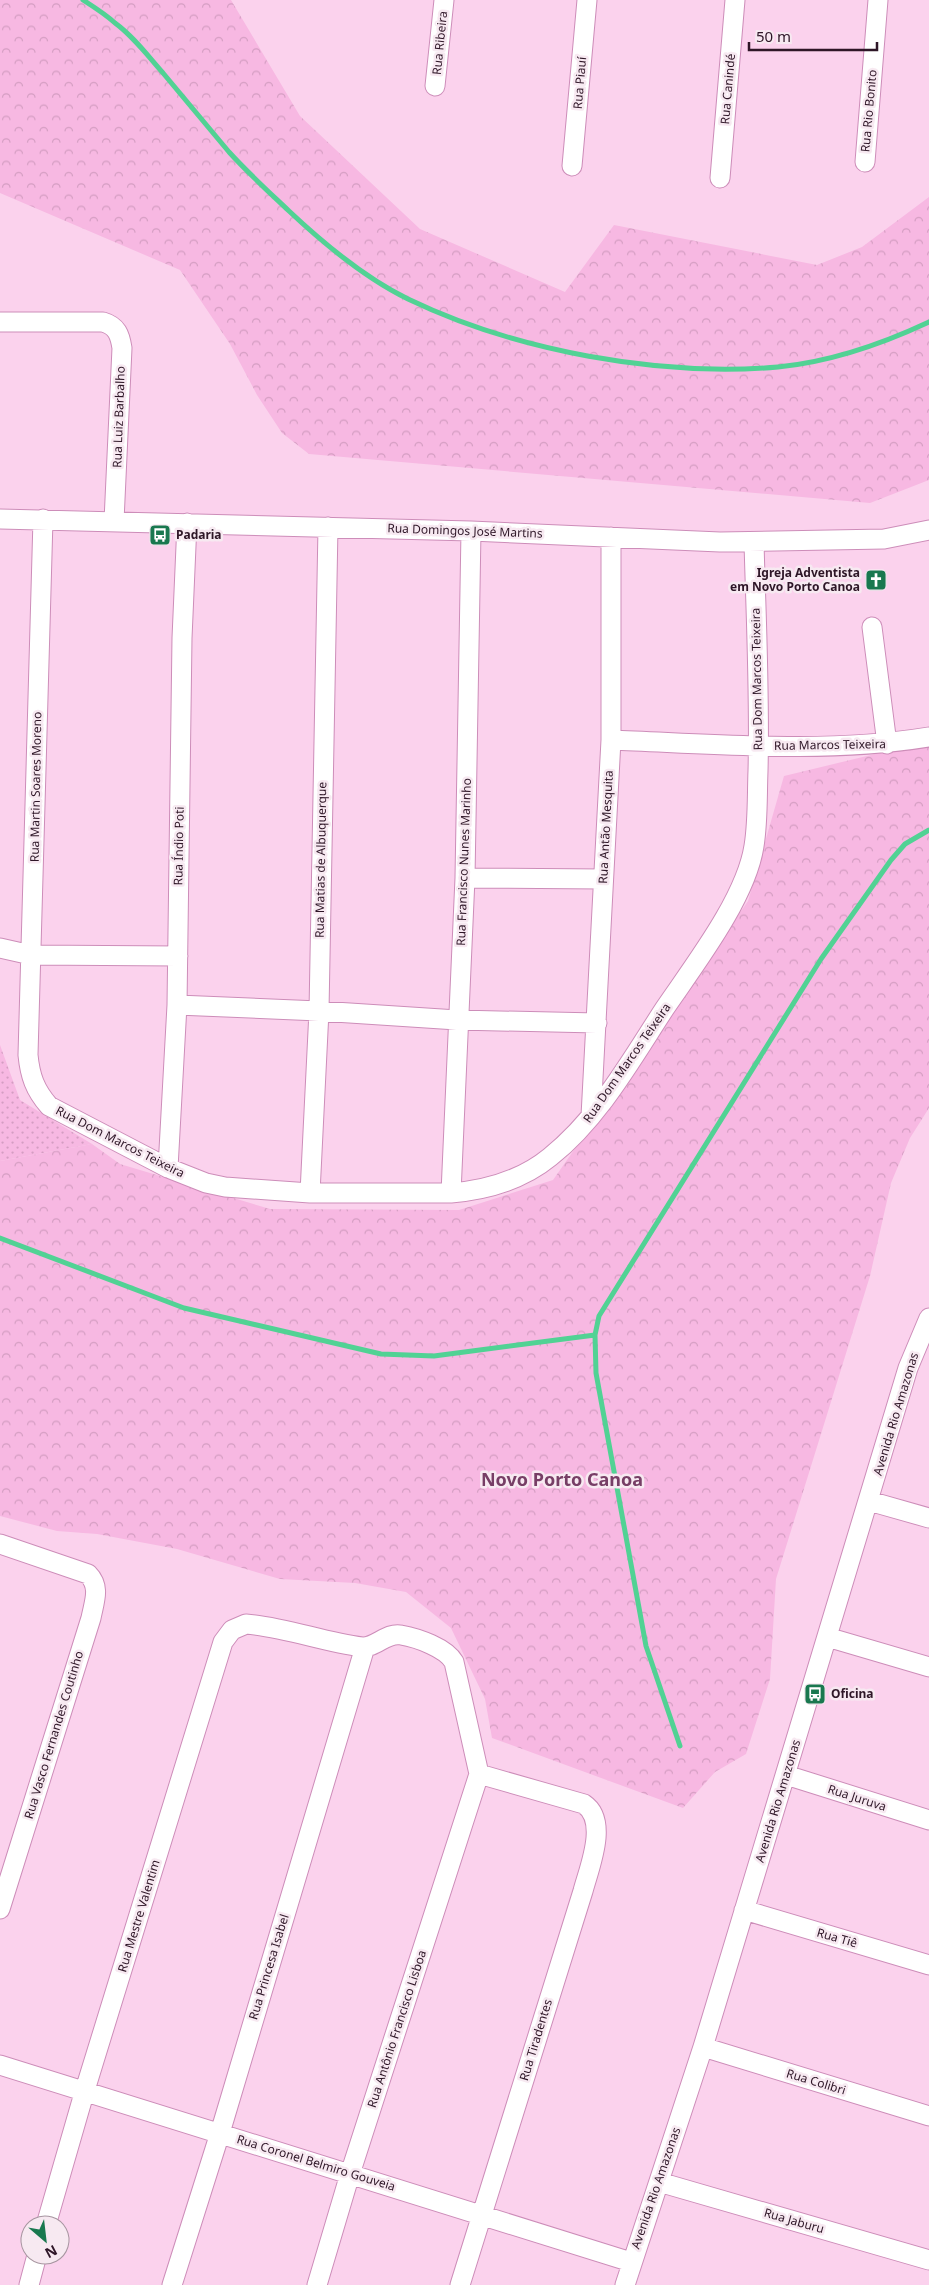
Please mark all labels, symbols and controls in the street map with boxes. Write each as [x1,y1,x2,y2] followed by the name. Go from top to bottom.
[428,10,451,76] street label: Rua Ribeira
[749,20,876,52] scale bar
[756,26,791,46] text: 50 m
[716,53,739,125] street label: Rua Canindé
[569,55,590,110] street label: Rua Piauí
[856,69,881,153] street label: Rua Rio Bonito
[108,366,129,468] street label: Rua Luiz Barbalho
[387,519,543,542] street label: Rua Domingos José Martins
[148,523,172,547] bus stop icon: Padaria
[176,526,222,543] place label: Padaria
[730,564,860,595] place label: Igreja Adventista em Novo Porto Canoa
[864,568,888,592] church icon: Igreja Adventista em Novo Porto Canoa
[747,608,766,750] street label: Rua Dom Marcos Teixeira
[26,712,45,862] street label: Rua Martin Soares Moreno
[774,735,886,754] street label: Rua Marcos Teixeira
[594,770,617,884] street label: Rua Antão Mesquita
[452,778,475,946] street label: Rua Francisco Nunes Marinho
[311,782,330,938] street label: Rua Matias de Albuquerque
[169,806,188,886] street label: Rua Índio Poti
[579,999,674,1126] street label: Rua Dom Marcos Teixeira
[53,1102,188,1181] street label: Rua Dom Marcos Teixeira
[869,1350,922,1477] street label: Avenida Rio Amazonas
[481,1467,643,1491] district label: Novo Porto Canoa
[20,1649,87,1821] street label: Rua Vasco Fernandes Coutinho
[803,1682,827,1706] bus stop icon: Oficina
[831,1685,873,1702] place label: Oficina
[751,1737,804,1864] street label: Avenida Rio Amazonas
[826,1780,889,1815] street label: Rua Juruva
[113,1858,164,1974] street label: Rua Mestre Valentim
[244,1912,293,2022] street label: Rua Princesa Isabel
[815,1924,860,1951] street label: Rua Tiê
[363,1948,430,2110] street label: Rua Antônio Francisco Lisboa
[515,1997,556,2083] street label: Rua Tiradentes
[784,2064,848,2099] street label: Rua Colibri
[627,2124,684,2251] street label: Avenida Rio Amazonas
[235,2130,398,2195] street label: Rua Coronel Belmiro Gouveia
[762,2204,826,2237] street label: Rua Jaburu
[20,2215,70,2265] north arrow
[42,2241,61,2263] text: N

